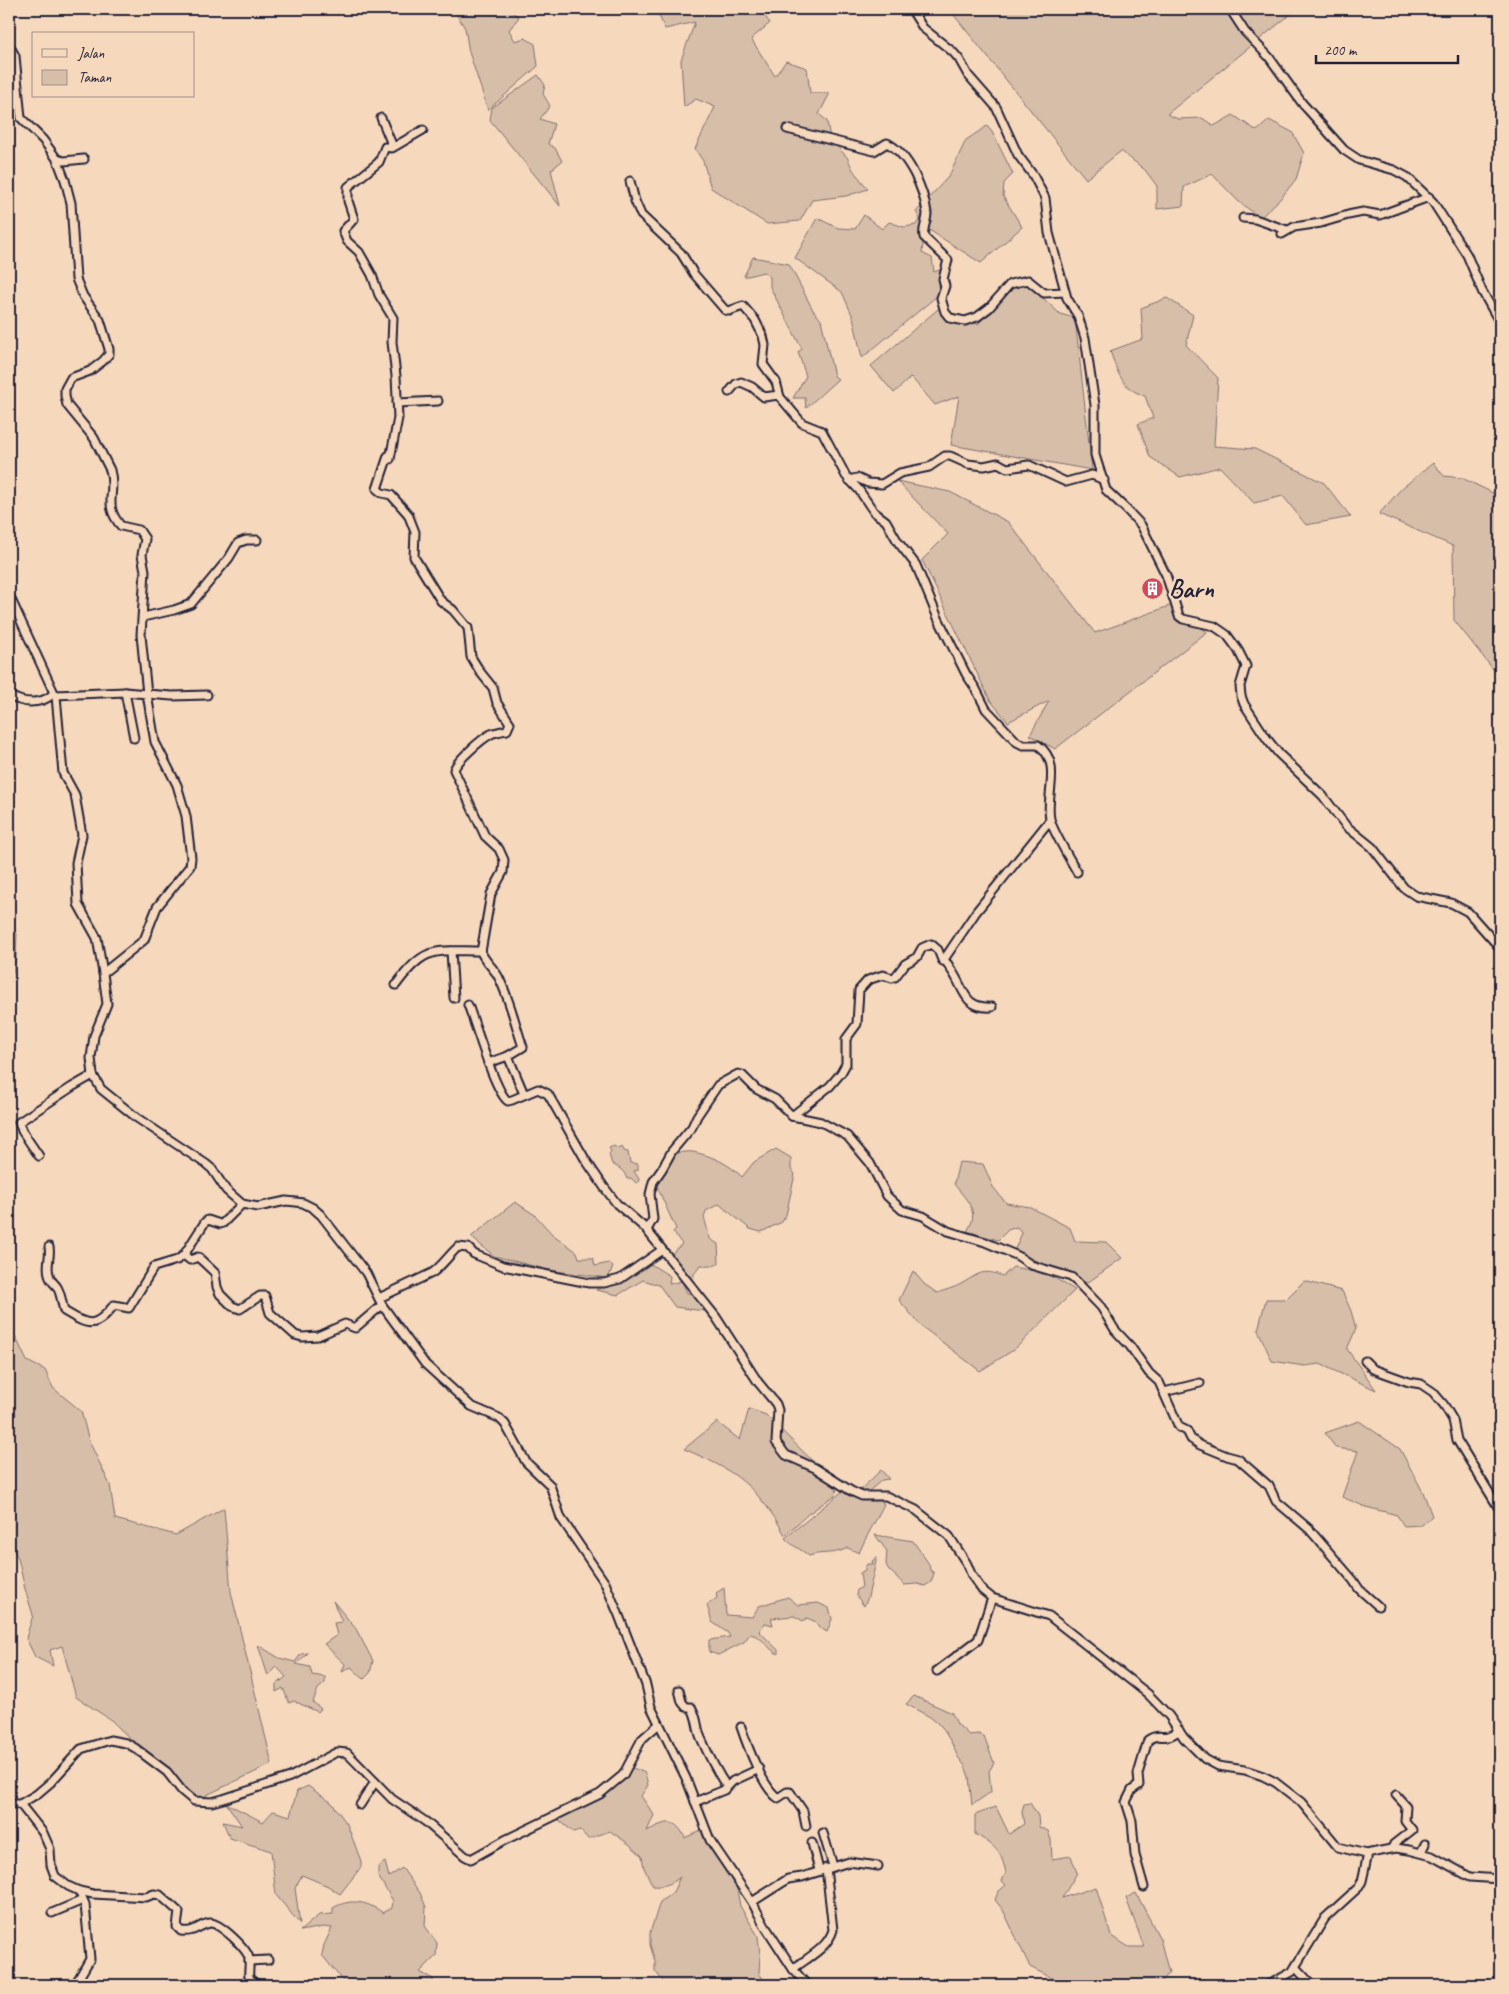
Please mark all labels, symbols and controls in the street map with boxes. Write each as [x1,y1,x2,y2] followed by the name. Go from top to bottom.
[32,32,195,98] legend
[1316,32,1459,64] scale bar
[1324,41,1358,60] text: 200 m
[77,44,105,63] text: Jalan
[78,68,111,87] text: Taman
[1169,573,1214,605] place label: Barn
[1141,576,1165,600] building icon: Barn

